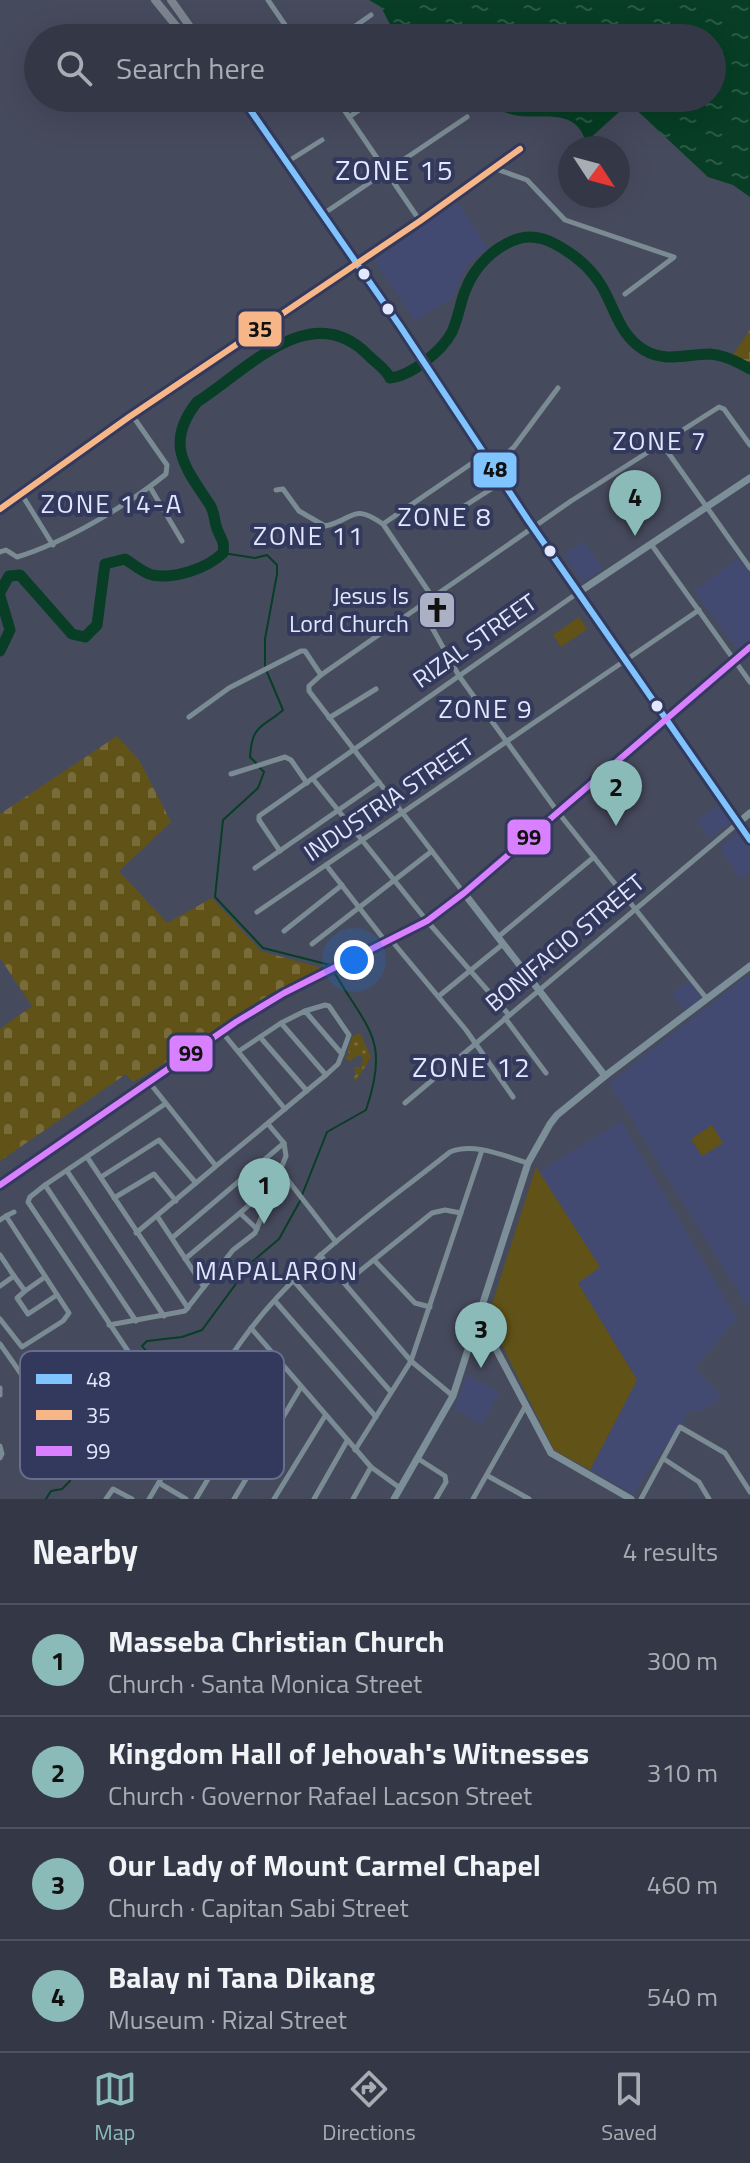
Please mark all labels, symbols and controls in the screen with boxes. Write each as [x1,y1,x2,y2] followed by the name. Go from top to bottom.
[24,24,726,112] search box
[116,45,265,91] text: Search here
[52,46,96,90] icon: search
[558,136,630,208] north arrow
[335,148,455,191] district label: ZONE 15
[356,266,372,282] unlabelled marker
[380,301,396,317] unlabelled marker
[237,310,283,348] line badge: 35
[248,312,272,346] text: 35
[612,421,708,460] district label: ZONE 7
[472,451,518,489] line badge: 48
[483,452,507,486] text: 48
[609,470,661,536] pin: 4
[41,484,183,523] district label: ZONE 14-A
[397,497,493,536] district label: ZONE 8
[253,516,365,555] district label: ZONE 11
[542,543,558,559] unlabelled marker
[289,577,409,641] place label: Jesus Is Lord Church
[405,584,544,696] street label: RIZAL STREET
[416,589,458,631] church icon: Jesus Is Lord Church
[438,689,534,728] district label: ZONE 9
[649,698,665,714] unlabelled marker
[296,729,481,870] street label: INDUSTRIA STREET
[590,760,642,826] pin: 2
[506,818,552,856] line badge: 99
[517,820,541,854] text: 99
[477,864,652,1020] street label: BONIFACIO STREET
[334,940,374,980] your location
[168,1034,214,1073] line badge: 99
[179,1036,203,1070] text: 99
[412,1045,532,1088] district label: ZONE 12
[238,1158,290,1224] pin: 1
[195,1251,359,1290] district label: MAPALARON
[455,1302,507,1368] pin: 3
[20,1351,284,1479] legend
[86,1362,111,1396] text: 48
[86,1398,111,1432] text: 35
[86,1434,111,1468] text: 99
[32,1525,138,1577] text: Nearby
[623,1532,718,1571] text: 4 results
[108,1618,445,1664] text: Masseba Christian Church
[51,1641,65,1680] text: 1
[647,1641,718,1680] text: 300 m
[108,1664,422,1703] text: Church · Santa Monica Street
[108,1730,589,1776] text: Kingdom Hall of Jehovah's Witnesses
[51,1753,65,1792] text: 2
[647,1753,718,1792] text: 310 m
[108,1776,532,1815] text: Church · Governor Rafael Lacson Street
[108,1842,541,1888] text: Our Lady of Mount Carmel Chapel
[51,1865,65,1904] text: 3
[647,1865,718,1904] text: 460 m
[108,1888,409,1927] text: Church · Capitan Sabi Street
[108,1954,375,2000] text: Balay ni Tana Dikang
[51,1977,65,2016] text: 4
[647,1977,718,2016] text: 540 m
[108,2000,347,2039] text: Museum · Rizal Street
[93,2067,137,2149] tab: Map
[322,2067,416,2149] tab: Directions
[601,2067,657,2149] tab: Saved

